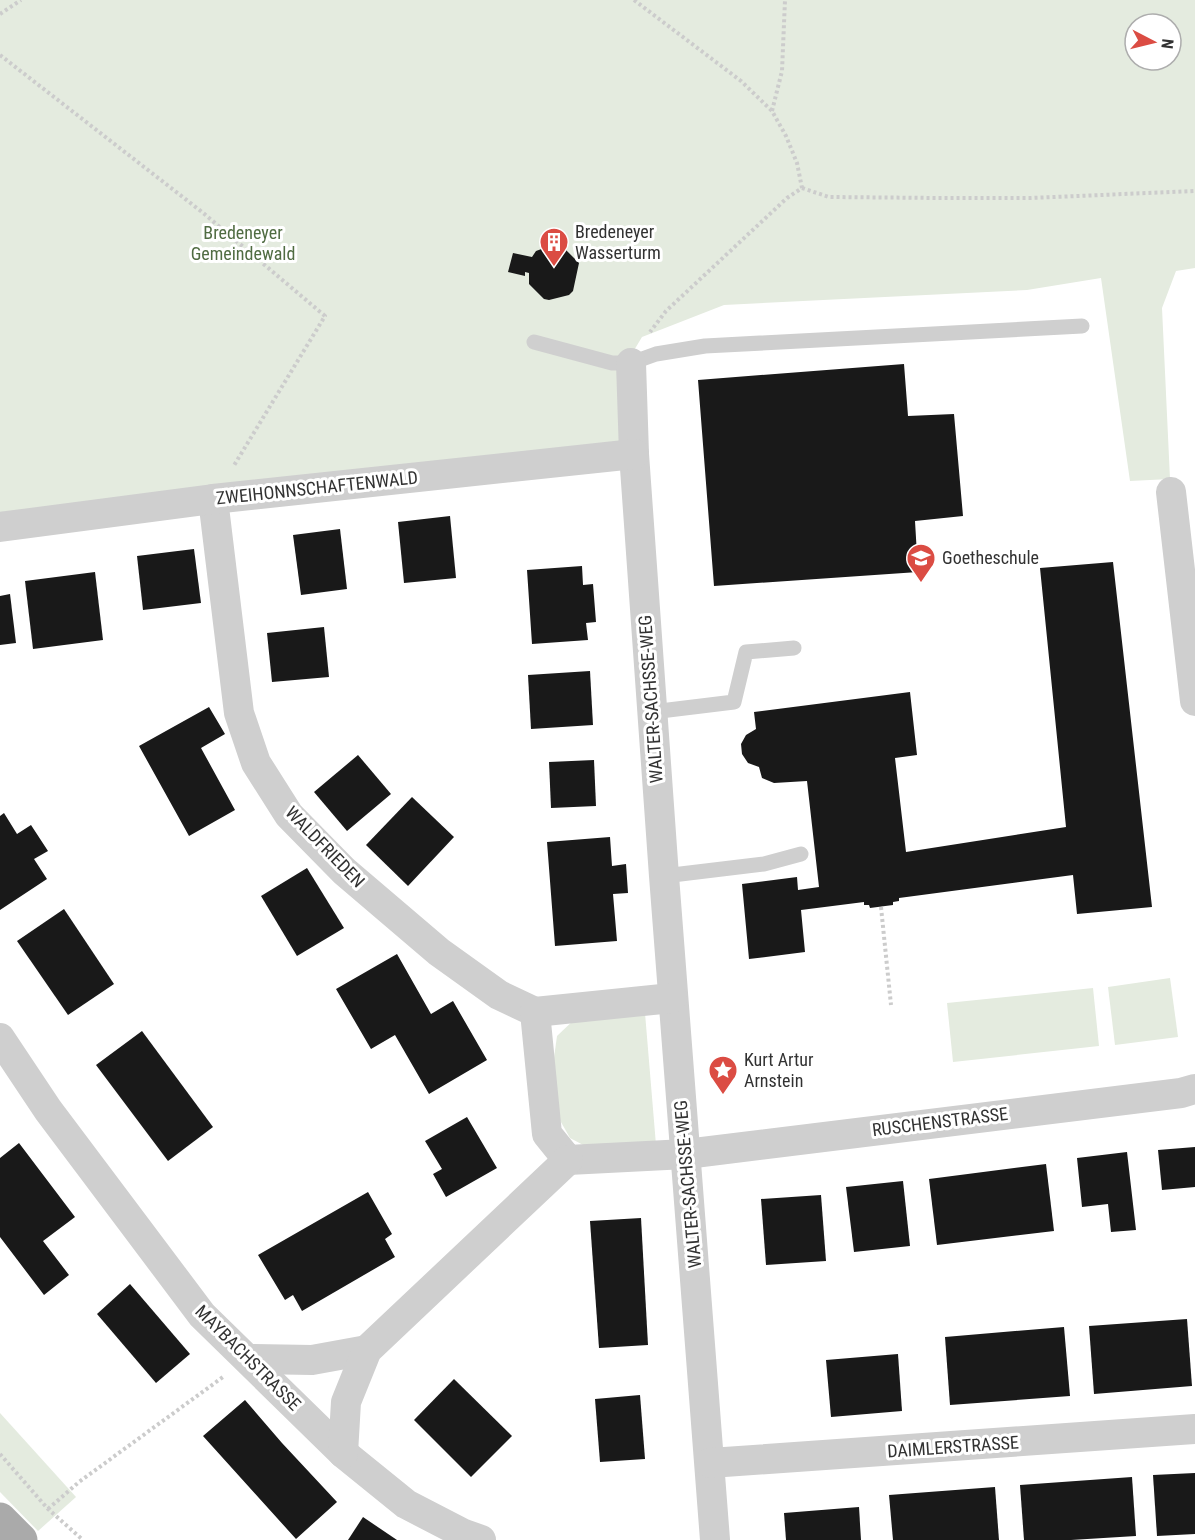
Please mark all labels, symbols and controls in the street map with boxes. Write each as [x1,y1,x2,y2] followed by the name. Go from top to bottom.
[1123,12,1183,72] north arrow
[1157,38,1177,50] text: N
[575,221,661,263] place label: Bredeneyer Wasserturm
[191,222,295,264] park label: Bredeneyer Gemeindewald
[538,226,570,268] building icon: Bredeneyer Wasserturm
[215,466,419,509] street label: ZWEIHONNSCHAFTENWALD
[905,542,937,584] school or university icon: Goetheschule
[942,547,1039,568] place label: Goetheschule
[634,614,667,784] street label: WALTER-SACHSSE-WEG
[281,802,369,892] street label: WALDFRIEDEN
[744,1049,814,1091] place label: Kurt Artur Arnstein
[707,1054,739,1096] place icon: Kurt Artur Arnstein
[670,1099,705,1269] street label: WALTER-SACHSSE-WEG
[871,1103,1009,1140] street label: RUSCHENSTRASSE
[191,1301,305,1415] street label: MAYBACHSTRASSE
[886,1431,1020,1462] street label: DAIMLERSTRASSE

